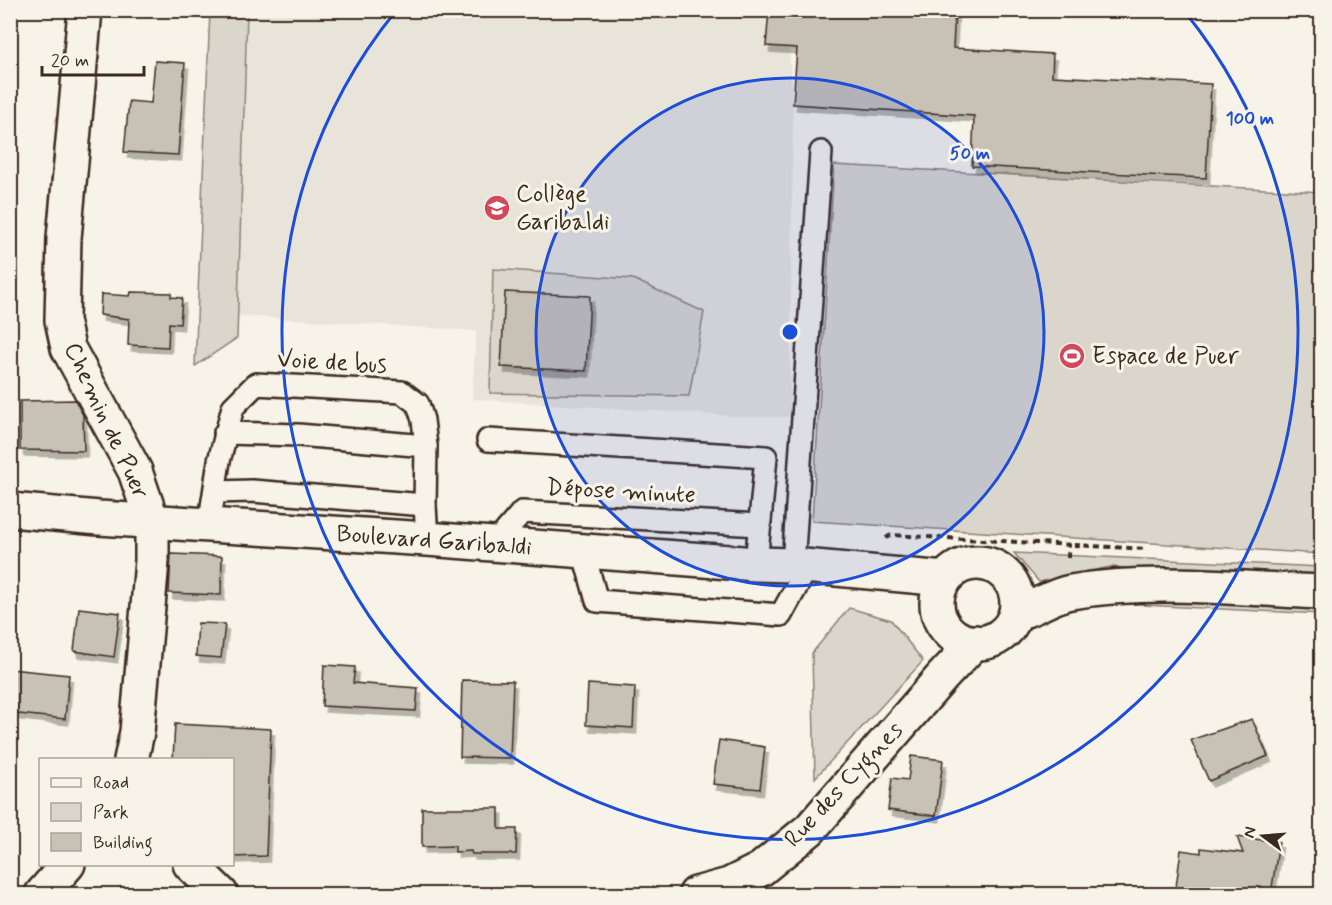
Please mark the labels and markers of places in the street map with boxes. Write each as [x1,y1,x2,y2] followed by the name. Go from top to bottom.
[516,179,610,238] place label: Collège Garibaldi
[482,193,512,223] school or university icon: Collège Garibaldi
[780,322,800,342] centre of rings
[1057,341,1087,371] sports icon: Espace de Puer
[1092,341,1240,372] place label: Espace de Puer

